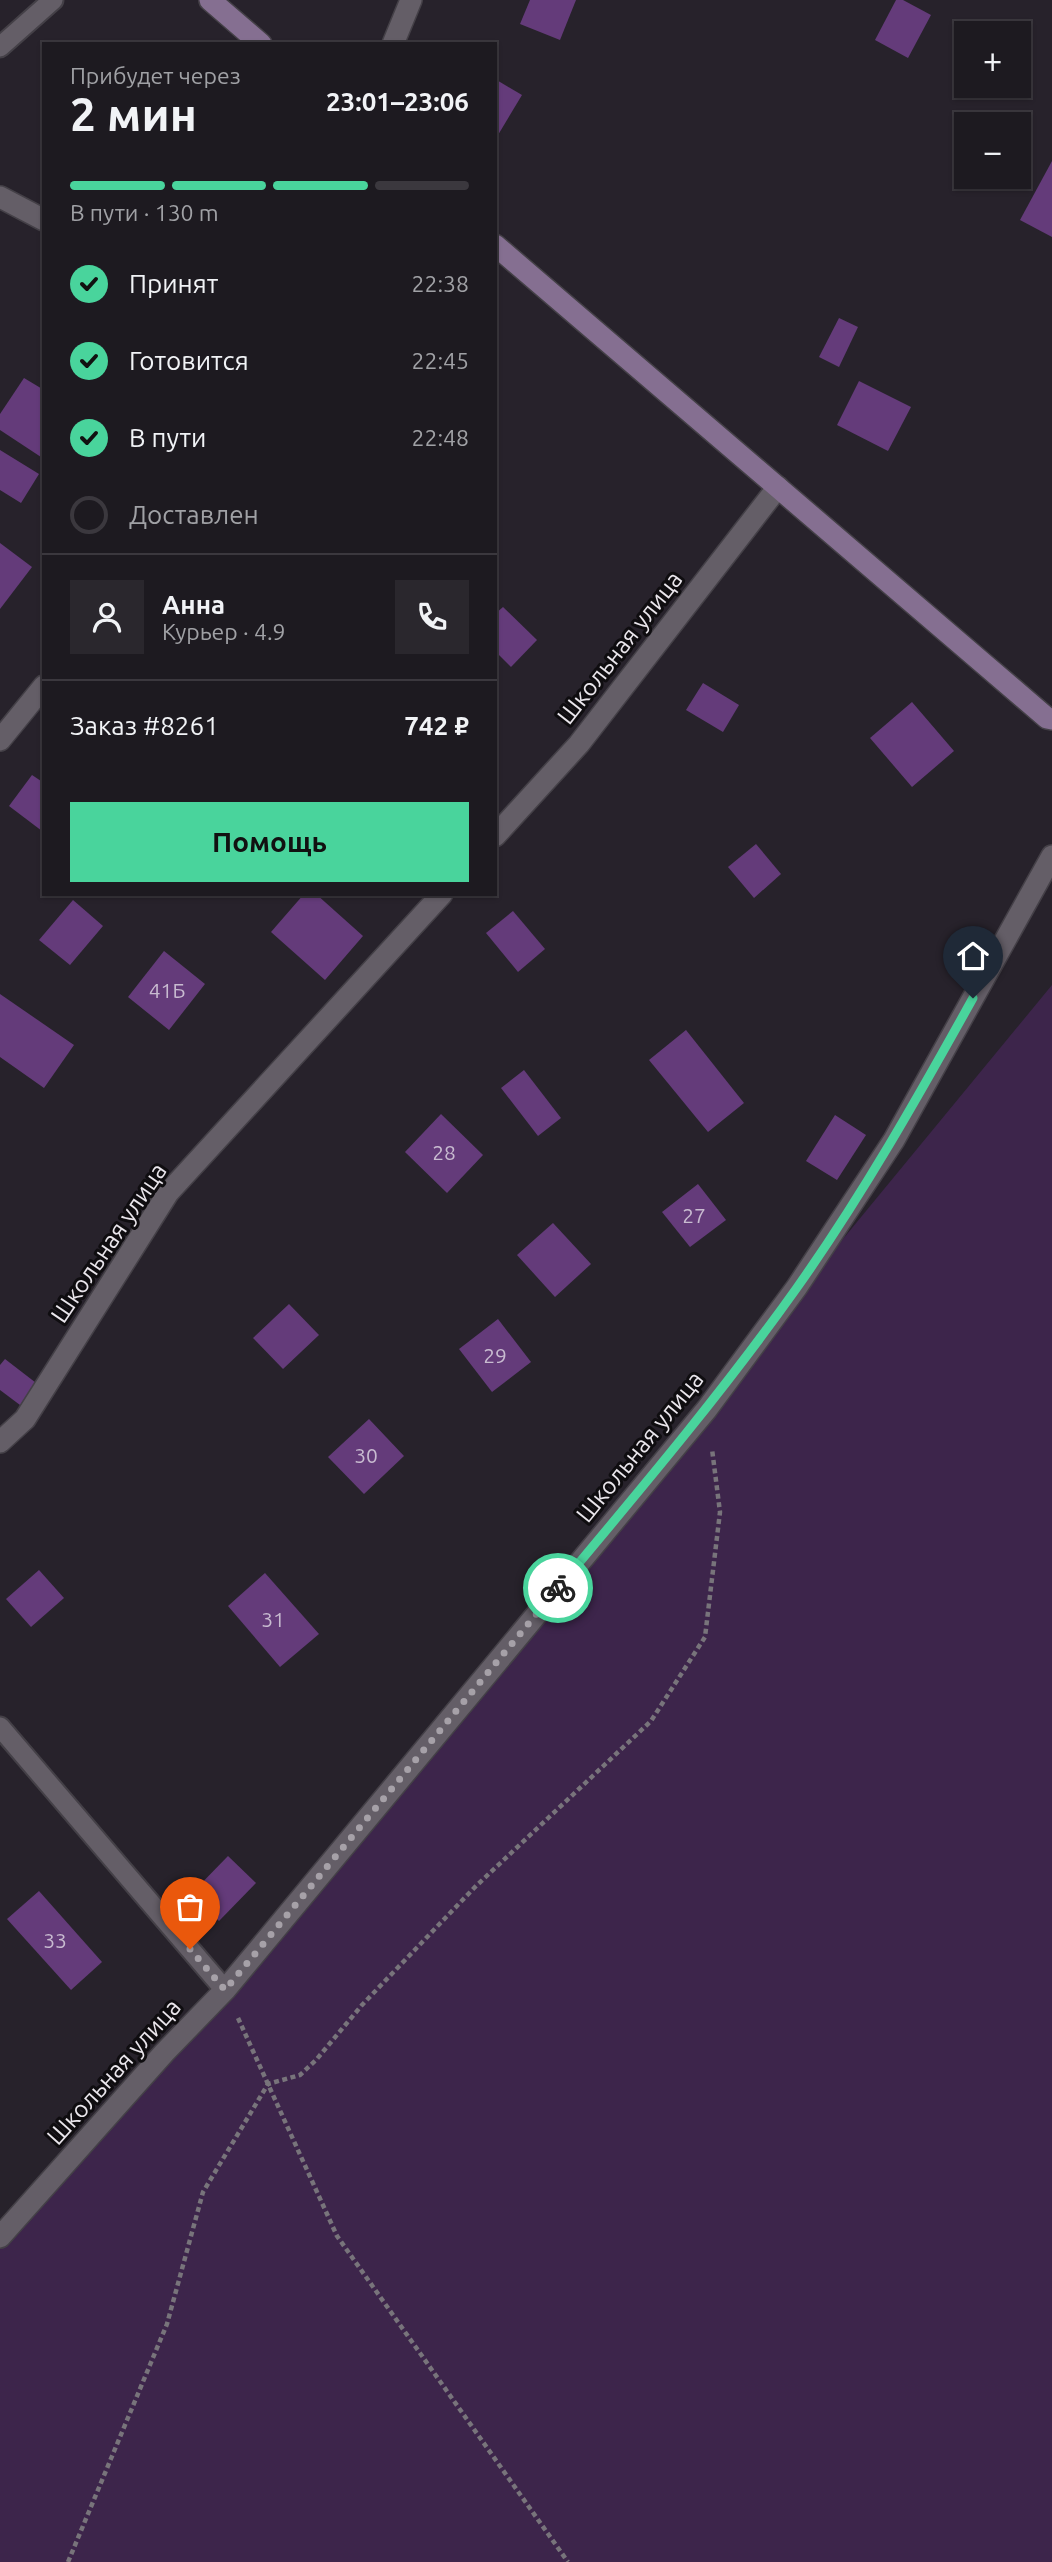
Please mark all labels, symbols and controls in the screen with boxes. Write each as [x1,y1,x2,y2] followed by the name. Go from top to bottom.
[954,21,1031,189] map controls
[954,21,1031,98] button: +
[70,63,241,88] text: Прибудет через
[326,87,469,116] text: 23:01–23:06
[70,88,197,140] text: 2 мин
[954,112,1031,189] button: −
[70,200,219,225] text: В пути · 130 m
[70,265,108,303] icon: check
[129,269,218,298] text: Принят
[411,271,469,296] text: 22:38
[70,342,108,380] icon: check
[129,346,249,375] text: Готовится
[411,348,469,373] text: 22:45
[70,419,108,457] icon: check
[129,423,206,452] text: В пути
[411,425,469,450] text: 22:48
[129,500,259,529] text: Доставлен
[552,566,688,729] street label: Школьная улица
[70,580,144,654] button: person
[395,580,469,654] button: phone
[162,590,225,619] text: Анна
[162,619,286,644] text: Курьер · 4.9
[70,711,219,740] text: Заказ #8261
[404,711,469,740] text: 742 ₽
[70,802,469,882] button: Помощь
[943,926,1003,998] pin
[954,937,992,975] icon: home
[149,978,185,1002] house number: 41Б
[432,1140,456,1164] house number: 28
[45,1158,172,1327] street label: Школьная улица
[682,1203,706,1227] house number: 27
[483,1343,507,1367] house number: 29
[571,1366,709,1528] street label: Школьная улица
[354,1443,378,1467] house number: 30
[523,1553,593,1623] courier
[539,1569,577,1607] icon: bike
[261,1607,285,1631] house number: 31
[160,1877,220,1949] pin
[171,1888,209,1926] icon: bag
[43,1928,67,1952] house number: 33
[41,1993,186,2150] street label: Школьная улица

